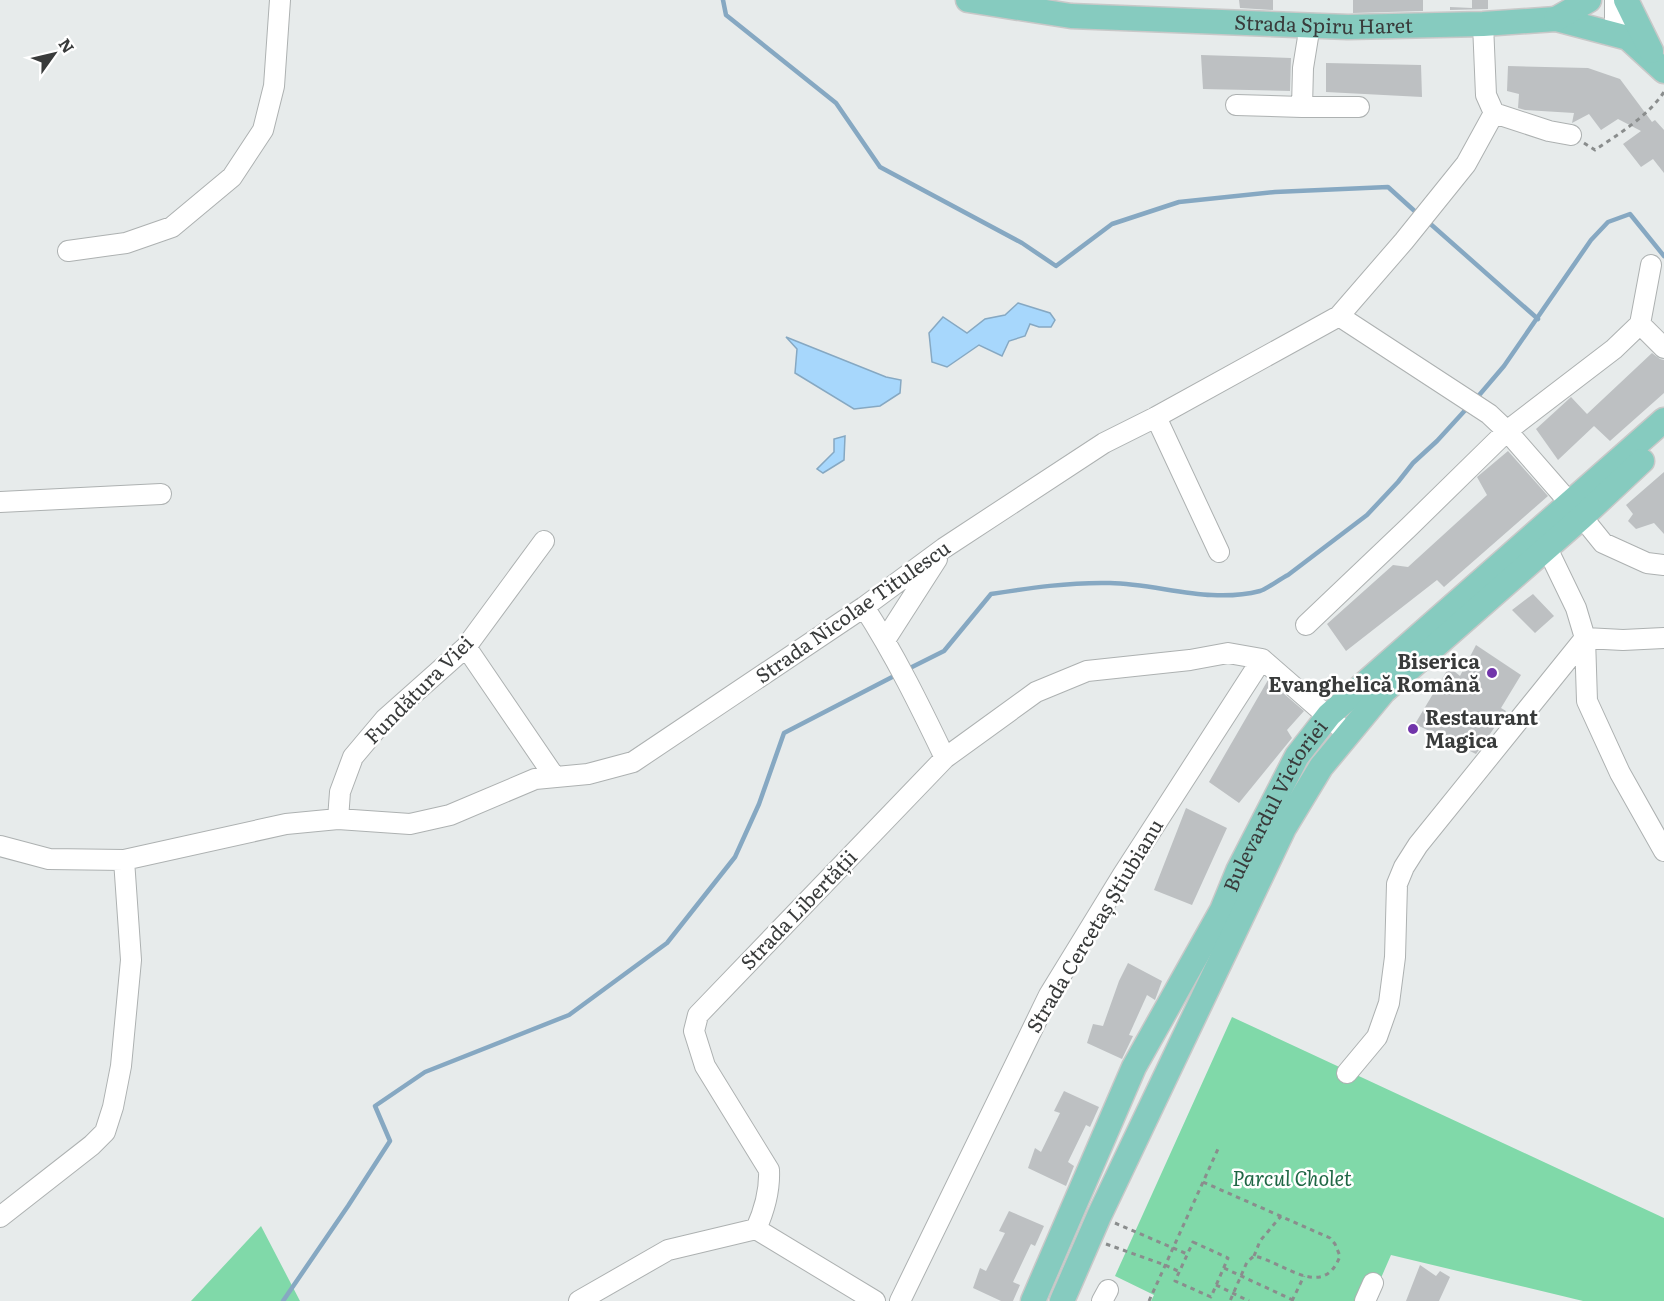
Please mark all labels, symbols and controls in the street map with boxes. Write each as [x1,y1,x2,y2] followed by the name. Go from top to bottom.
[1234,6,1413,40] street label: Strada Spiru Haret
[24,24,84,84] north arrow
[54,33,81,57] text: N
[748,531,956,689] street label: Strada Nicolae Titulescu
[356,627,479,750] street label: Fundătura Viei
[1268,645,1480,698] place label: Biserica Evanghelică Română
[1485,666,1499,680] marker: Biserica Evanghelică Română
[1425,701,1538,754] place label: Restaurant Magica
[1214,712,1333,896] street label: Bulevardul Victoriei
[1406,722,1420,736] marker: Restaurant Magica
[1017,812,1169,1038] street label: Strada Cercetaș Știubianu
[732,842,863,975] street label: Strada Libertății
[1232,1162,1352,1192] park label: Parcul Cholet

